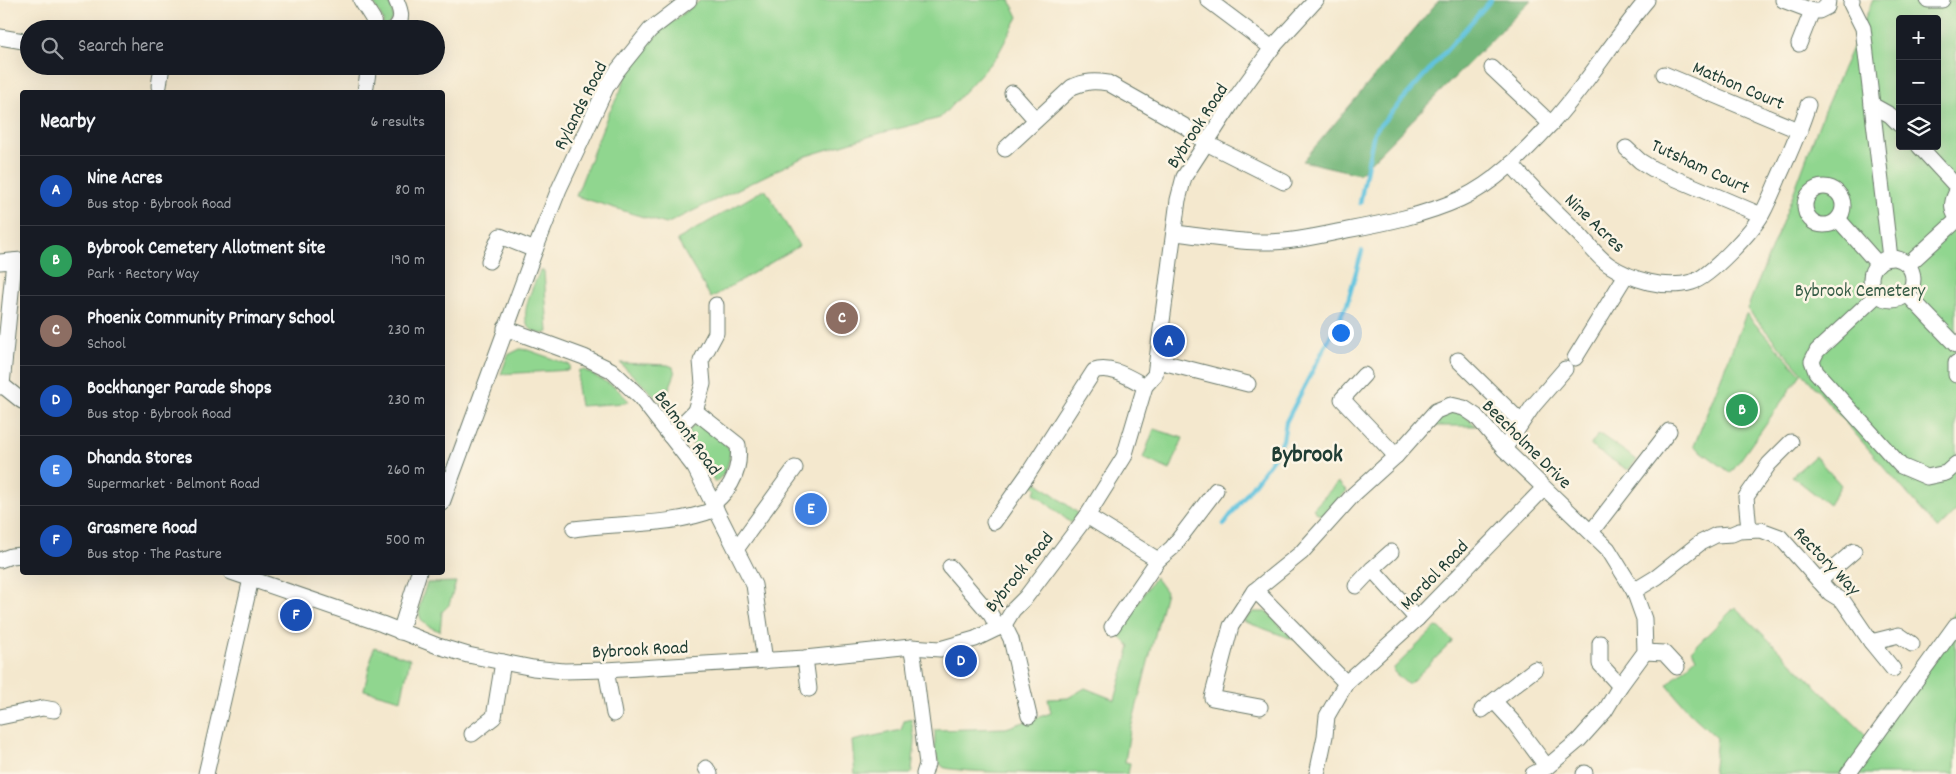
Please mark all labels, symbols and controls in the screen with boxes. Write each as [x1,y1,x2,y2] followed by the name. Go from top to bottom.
[1896,15,1941,150] map controls
[1896,15,1941,60] button: +
[20,20,445,75] search box
[38,34,66,62] icon: search
[78,34,164,61] text: Search here
[1688,56,1788,119] street label: Mathon Court
[548,58,616,155] street label: Rylands Road
[1896,60,1941,105] button: −
[1161,79,1237,175] street label: Bybrook Road
[1896,105,1941,150] button: layers
[40,108,95,138] text: Nearby
[370,111,425,134] text: 6 results
[1646,134,1753,203] street label: Tutsham Court
[87,166,163,193] text: Nine Acres
[52,179,60,202] text: A
[395,179,425,202] text: 80 m
[1557,188,1630,261] street label: Nine Acres
[87,193,231,216] text: Bus stop · Bybrook Road
[87,236,325,263] text: Bybrook Cemetery Allotment Site
[52,249,60,272] text: B
[391,249,425,272] text: 190 m
[87,263,199,286] text: Park · Rectory Way
[1795,279,1925,306] park label: Bybrook Cemetery
[826,299,858,337] pin: C
[87,306,335,333] text: Phoenix Community Primary School
[52,319,60,342] text: C
[388,319,425,342] text: 230 m
[1328,320,1354,346] your location
[1153,322,1185,360] pin: A
[87,333,126,356] text: School
[87,376,272,403] text: Bockhanger Parade Shops
[646,386,726,482] street label: Belmont Road
[52,389,60,412] text: D
[388,389,425,412] text: 230 m
[1726,391,1758,429] pin: B
[1474,394,1577,497] street label: Beecholme Drive
[87,403,231,426] text: Bus stop · Bybrook Road
[1271,439,1343,473] district label: Bybrook
[87,446,193,473] text: Dhanda Stores
[52,459,60,482] text: E
[387,459,425,482] text: 260 m
[87,473,260,496] text: Supermarket · Belmont Road
[795,490,827,528] pin: E
[87,516,197,543] text: Grasmere Road
[1785,522,1866,603] street label: Rectory Way
[980,527,1062,619] street label: Bybrook Road
[52,529,60,552] text: F
[385,529,425,552] text: 500 m
[1395,535,1476,618] street label: Mardol Road
[87,543,222,566] text: Bus stop · The Pasture
[280,596,312,634] pin: F
[591,635,689,668] street label: Bybrook Road
[945,642,977,680] pin: D

